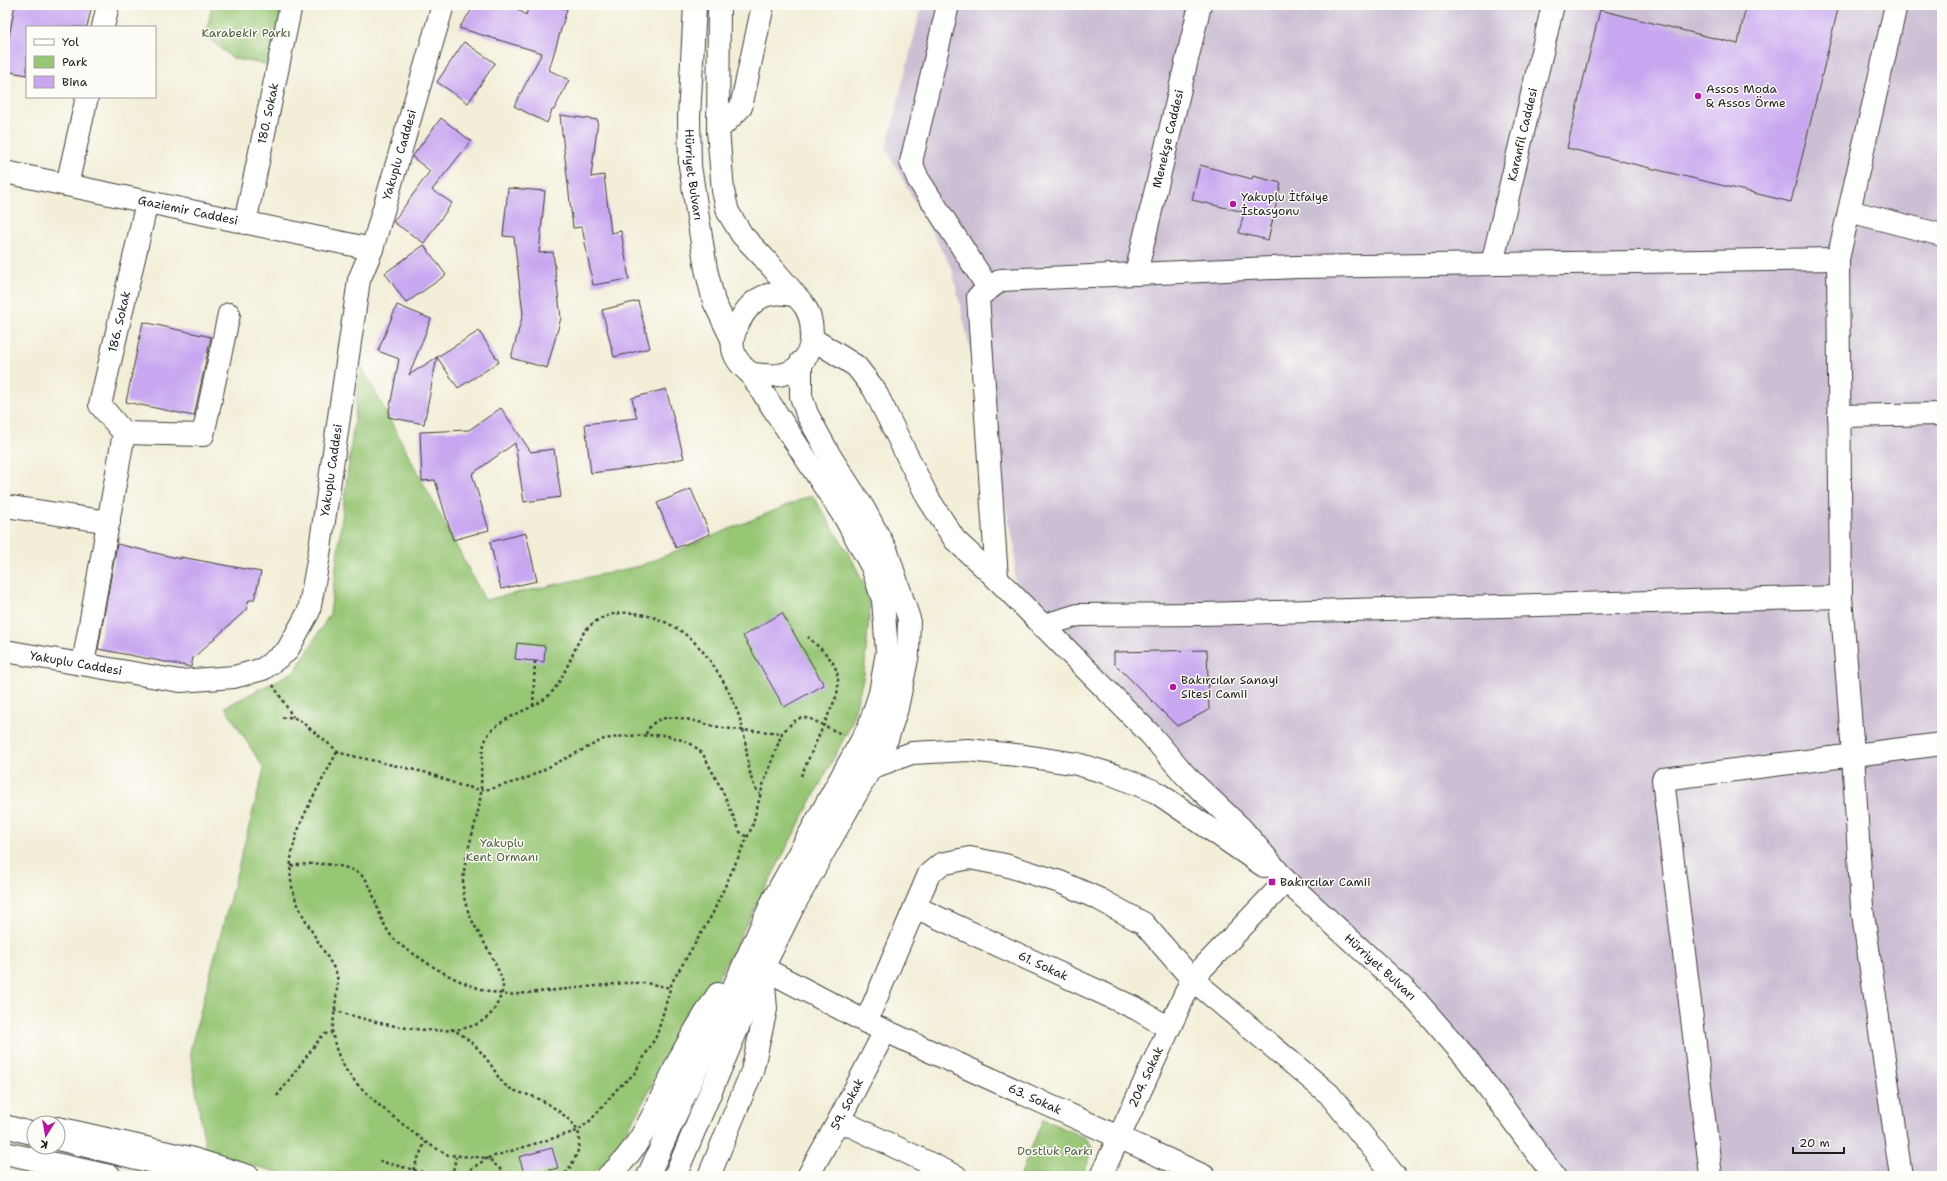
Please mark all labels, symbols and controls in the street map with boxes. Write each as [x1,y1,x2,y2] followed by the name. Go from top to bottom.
[201,25,291,41] park label: Karabekir Parkı
[26,26,156,98] legend
[62,34,79,50] text: Yol
[62,54,88,70] text: Park
[62,74,88,90] text: Bina
[254,81,282,146] street label: 180. Sokak
[1706,81,1786,111] place label: Assos Moda & Assos Örme
[1504,86,1541,183] street label: Karanfil Caddesi
[1149,88,1188,190] street label: Menekşe Caddesi
[1693,91,1703,101] marker: Assos Moda & Assos Örme
[379,108,420,202] street label: Yakuplu Caddesi
[681,129,706,221] street label: Hürriyet Bulvarı
[1241,189,1329,219] place label: Yakuplu İtfaiye İstasyonu
[137,192,240,229] street label: Gaziemir Caddesi
[1228,199,1238,209] marker: Yakuplu İtfaiye İstasyonu
[104,289,134,354] street label: 186. Sokak
[317,423,346,518] street label: Yakuplu Caddesi
[29,647,123,679] street label: Yakuplu Caddesi
[1181,672,1279,702] place label: Bakırcılar Sanayi Sitesi Camii
[1168,682,1178,692] marker: Bakırcılar Sanayi Sitesi Camii
[466,835,538,865] park label: Yakuplu Kent Ormanı
[1280,874,1371,890] place label: Bakırcılar Camii
[1267,877,1277,887] marker: Bakırcılar Camii
[1341,930,1420,1004] street label: Hürriyet Bulvarı
[1015,947,1071,984] street label: 61. Sokak
[1125,1044,1167,1110] street label: 204. Sokak
[827,1075,867,1133] street label: 59. Sokak
[1006,1080,1064,1118] street label: 63. Sokak
[26,1115,66,1155] north arrow
[1793,1129,1844,1155] scale bar
[1799,1135,1830,1151] text: 20 m
[39,1136,49,1152] text: K
[1017,1143,1093,1159] park label: Dostluk Parkı

